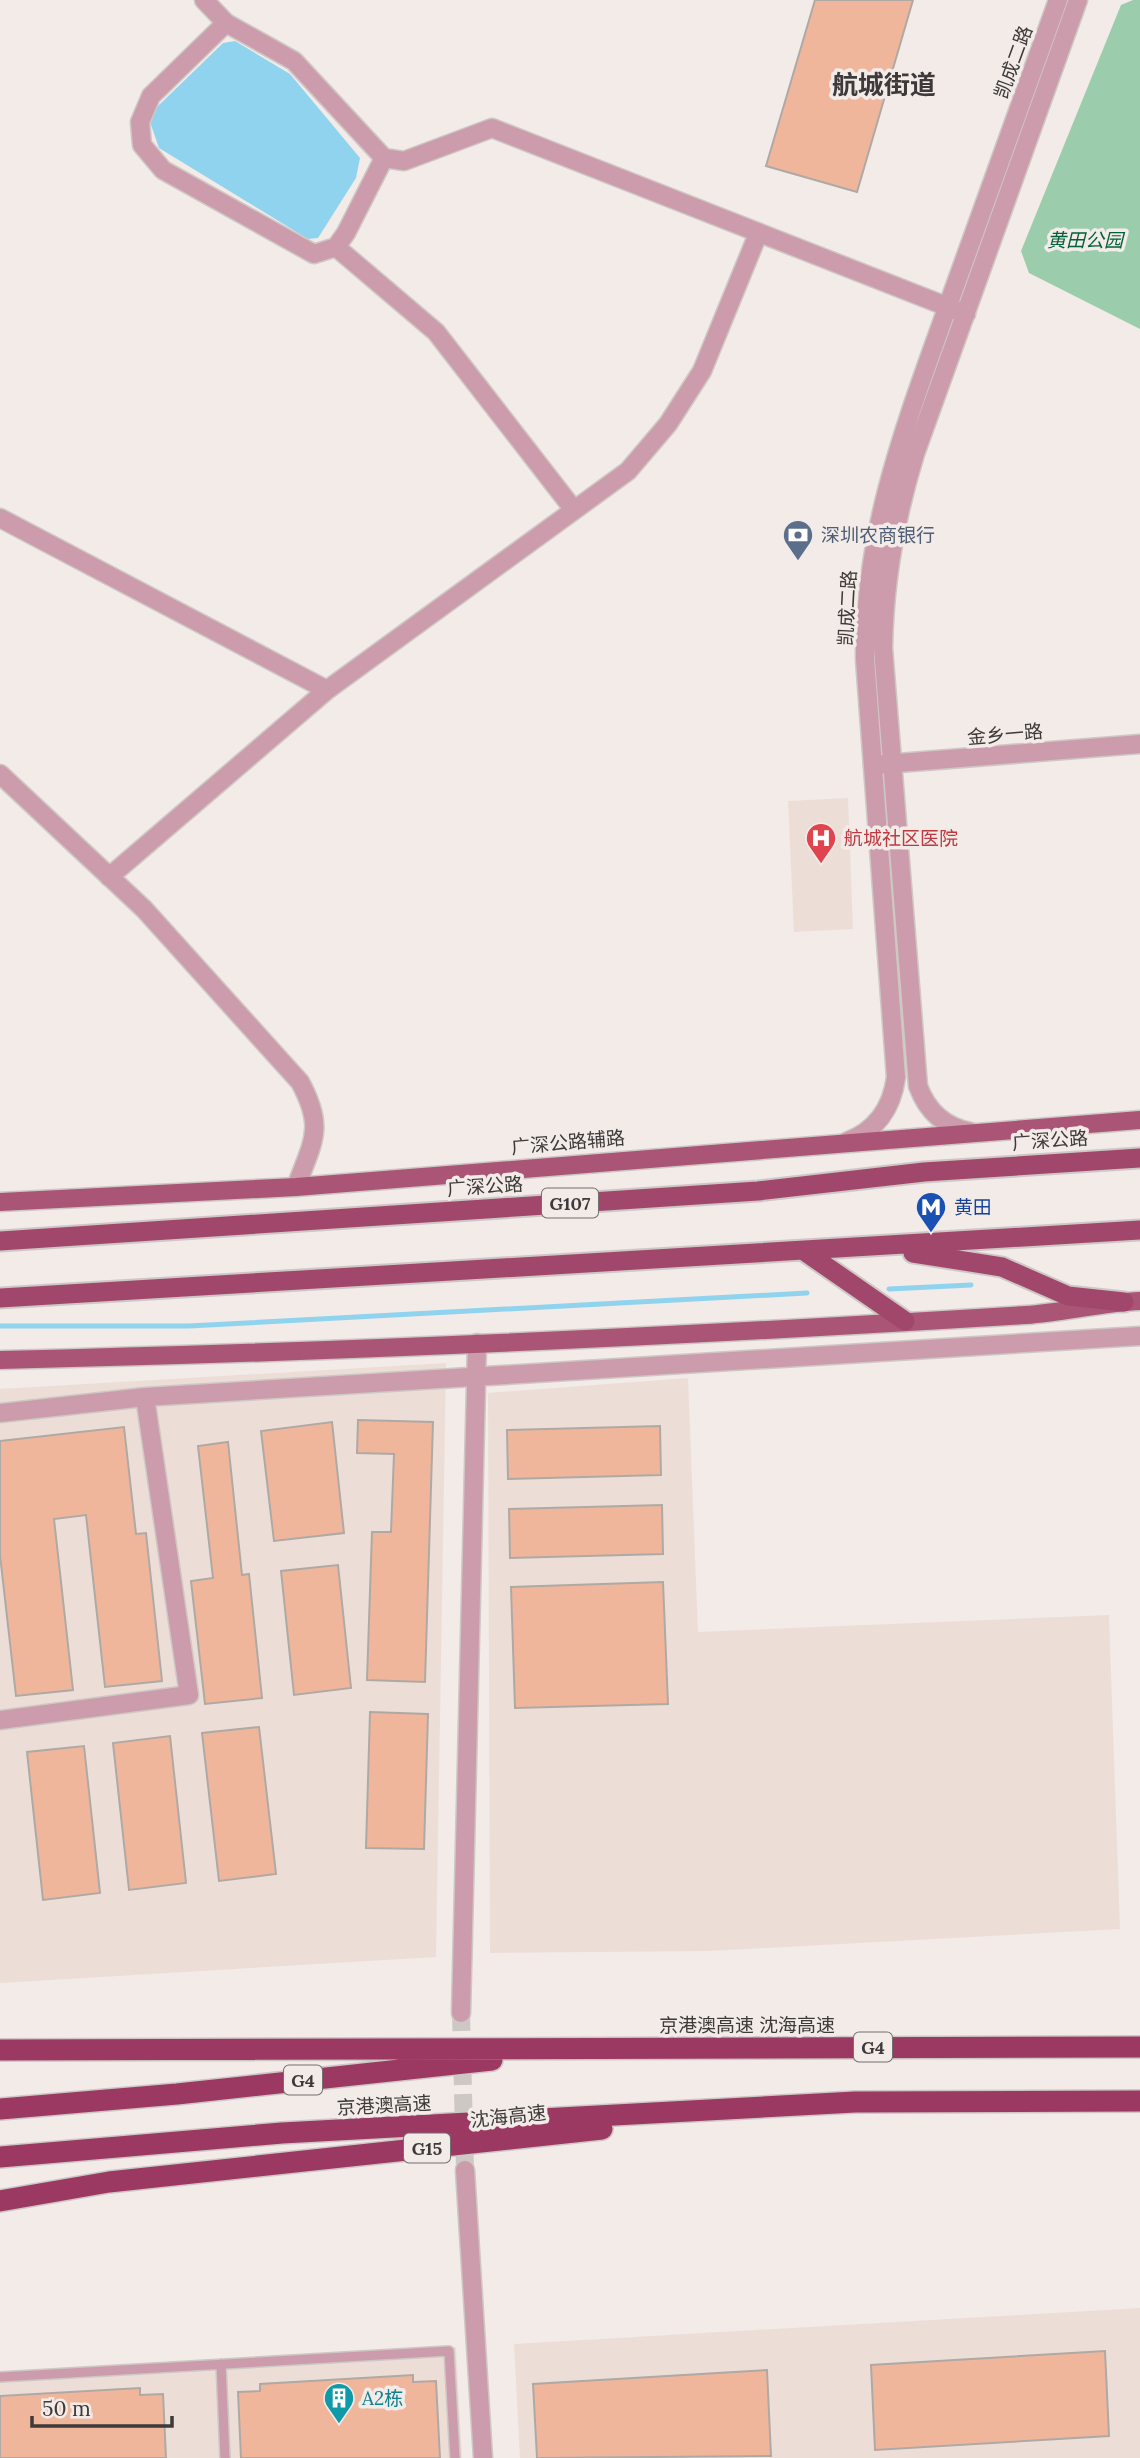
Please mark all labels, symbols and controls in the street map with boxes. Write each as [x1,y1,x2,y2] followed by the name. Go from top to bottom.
[989,22,1037,102] street label: 凯成二路
[832,68,936,101] district label: 航城街道
[1047,228,1126,252] park label: 黄田公园
[781,518,815,562] bank icon: 深圳农商银行
[821,523,935,547] place label: 深圳农商银行
[833,569,861,647] street label: 凯成二路
[966,719,1044,749] street label: 金乡一路
[804,821,838,865] hospital icon: 航城社区医院
[844,826,958,850] place label: 航城社区医院
[510,1125,626,1159] street label: 广深公路辅路
[1011,1125,1089,1155] street label: 广深公路
[446,1171,524,1201] street label: 广深公路
[542,1188,598,1218] road number: G107
[914,1190,948,1234] metro station icon: 黄田
[954,1195,992,1219] place label: 黄田
[659,2013,835,2037] street label: 京港澳高速 沈海高速
[854,2033,892,2062] road number: G4
[284,2066,322,2094] road number: G4
[336,2091,432,2119] street label: 京港澳高速
[469,2100,547,2132] street label: 沈海高速
[404,2134,450,2162] road number: G15
[322,2381,356,2425] building icon: A2栋
[32,2384,172,2428] scale bar
[361,2386,403,2410] place label: A2栋
[42,2395,91,2422] text: 50 m

